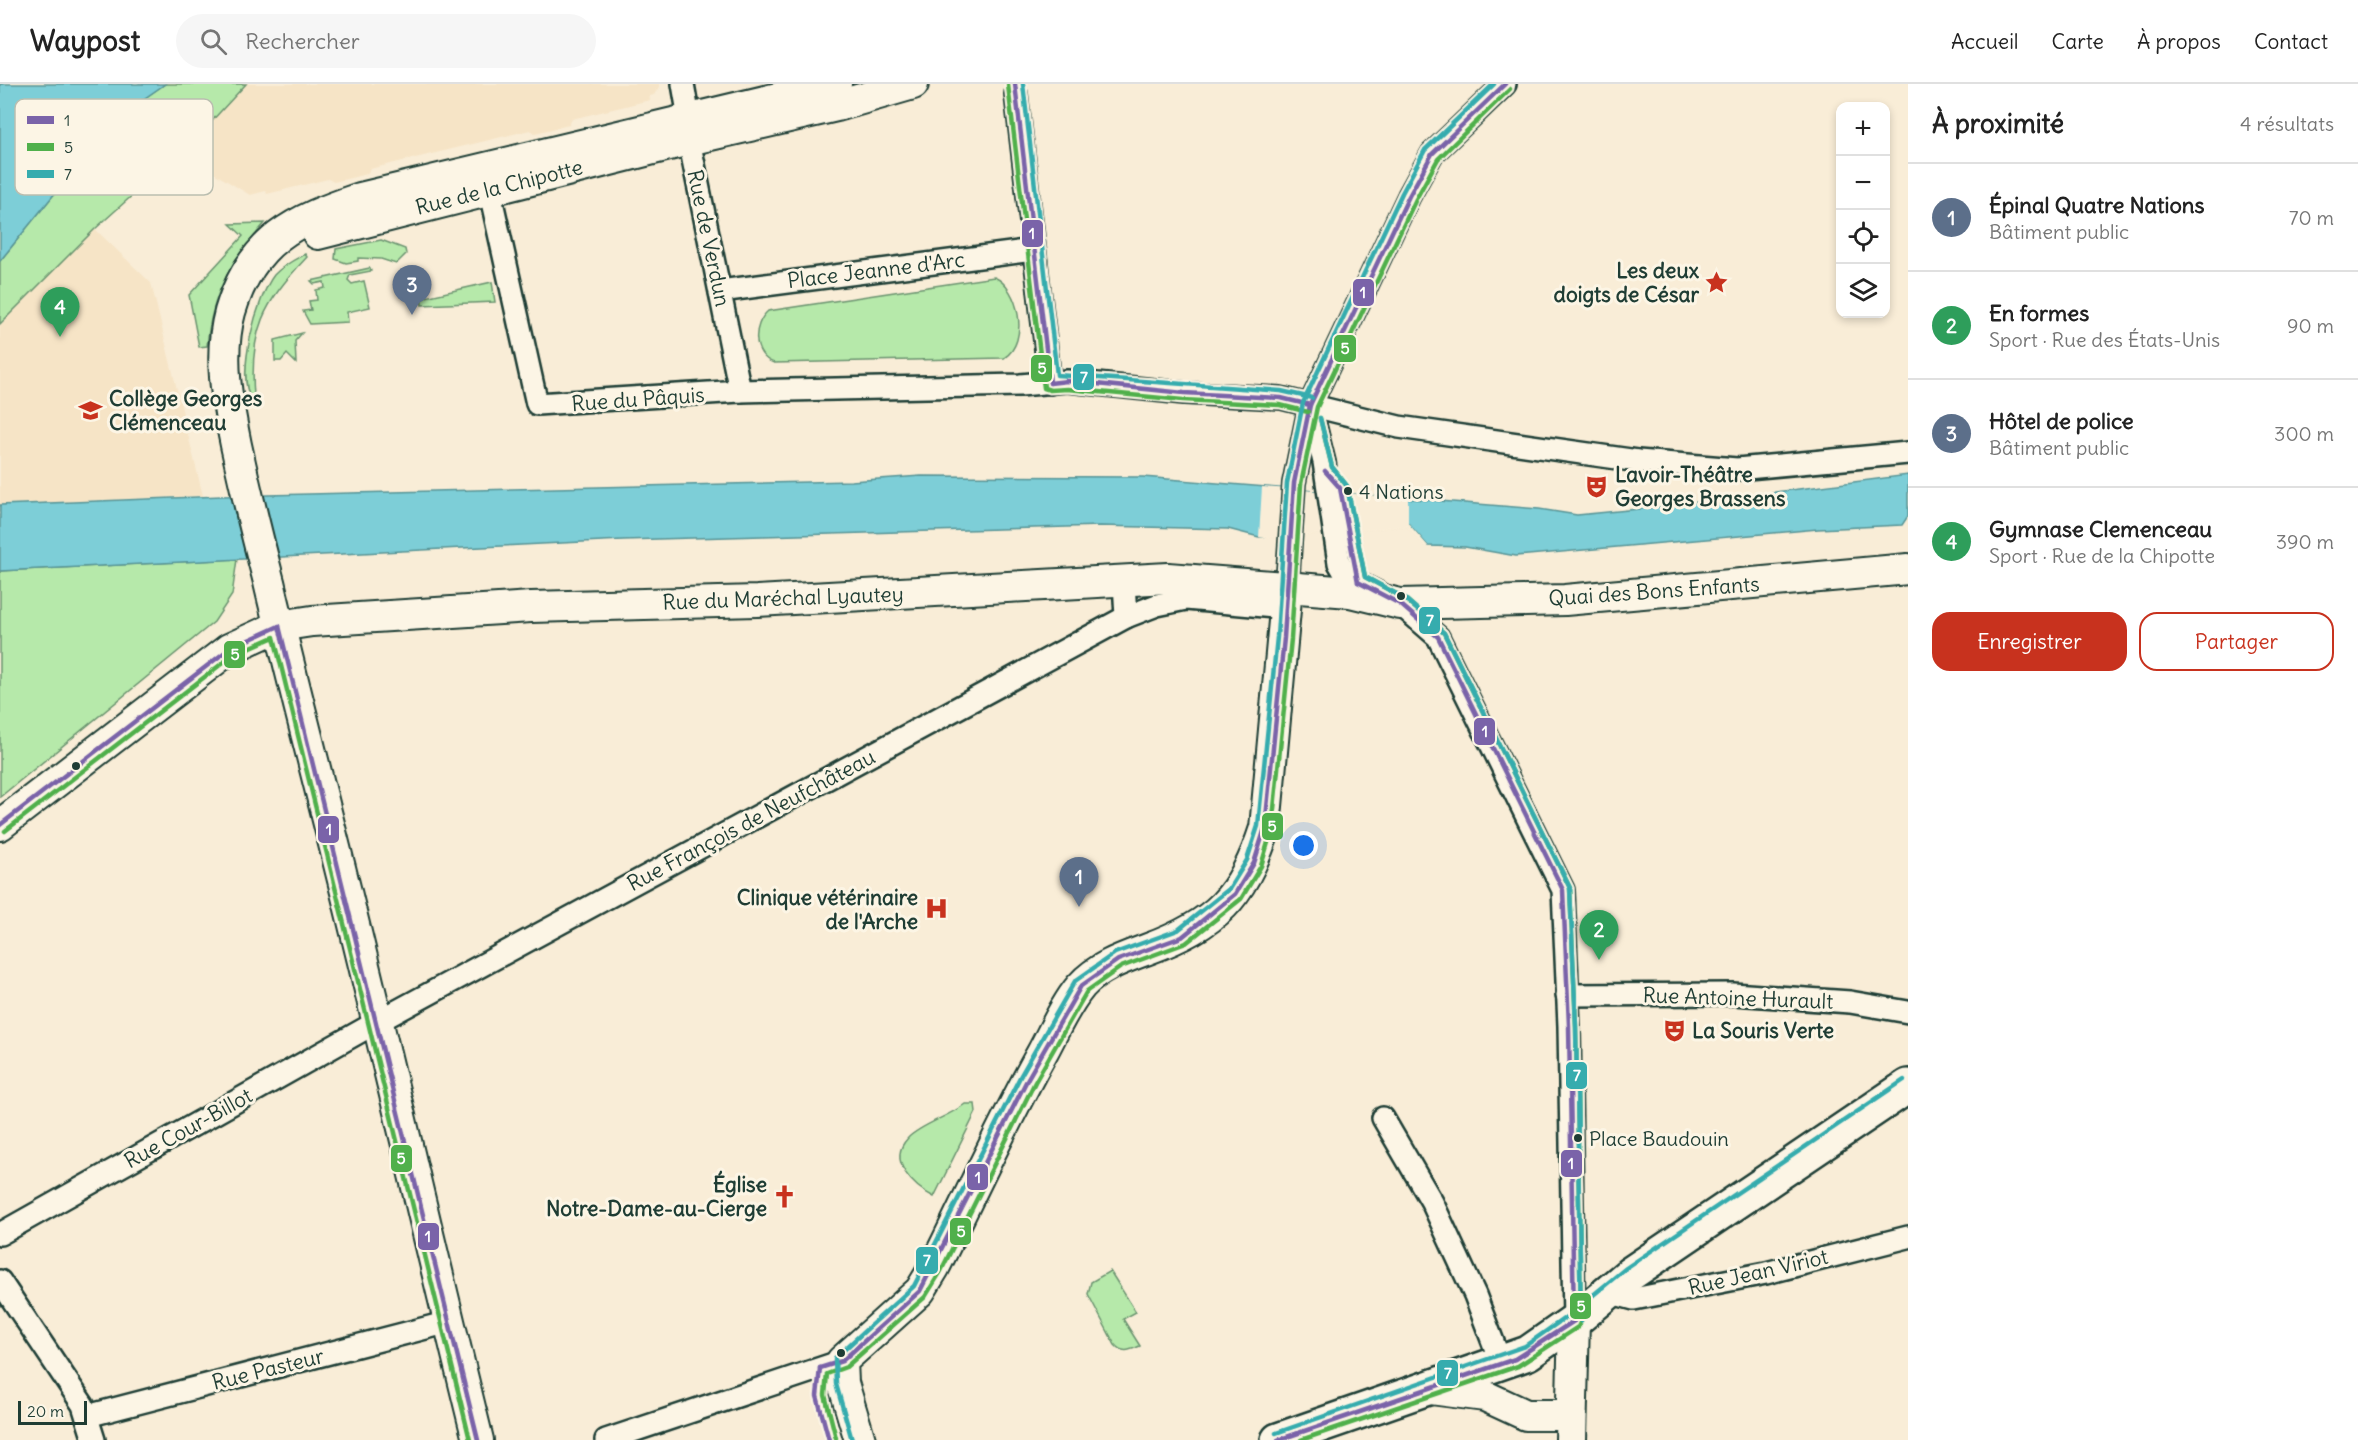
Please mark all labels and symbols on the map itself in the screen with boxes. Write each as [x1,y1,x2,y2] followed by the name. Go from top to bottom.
[15,99,213,195] legend
[64,110,70,130] text: 1
[64,137,73,157] text: 5
[413,153,585,221] street label: Rue de la Chipotte
[64,164,72,184] text: 7
[681,167,737,309] street label: Rue de Verdun
[1021,219,1044,248] line badge: 1
[1029,223,1035,243] text: 1
[786,246,966,294] street label: Place Jeanne d'Arc
[1554,257,1700,308] place label: Les deux doigts de César
[392,266,432,315] pin: 3
[1704,269,1730,295] place icon: Les deux doigts de César
[1352,278,1375,307] line badge: 1
[1360,282,1366,302] text: 1
[40,288,80,337] pin: 4
[1333,334,1357,363] line badge: 5
[1340,338,1350,358] text: 5
[1030,354,1053,383] line badge: 5
[1037,358,1047,378] text: 5
[1072,363,1095,391] line badge: 7
[1080,367,1088,387] text: 7
[570,381,706,417] street label: Rue du Pâquis
[109,385,263,436] place label: Collège Georges Clémenceau
[78,397,104,423] school or university icon: Collège Georges Clémenceau
[1615,461,1786,512] place label: Lavoir-Théâtre Georges Brassens
[1584,473,1610,499] theatre icon: Lavoir-Théâtre Georges Brassens
[1359,479,1444,504] place label: 4 Nations
[1342,485,1354,497] marker: 4 Nations
[1548,570,1760,612] street label: Quai des Bons Enfants
[662,580,904,616] street label: Rue du Maréchal Lyautey
[1395,590,1407,602] unlabelled marker
[1418,606,1441,635] line badge: 7
[1426,610,1434,630] text: 7
[223,640,246,669] line badge: 5
[230,644,240,664] text: 5
[1473,717,1496,746] line badge: 1
[1482,721,1488,741] text: 1
[622,743,880,897] street label: Rue François de Neufchâteau
[70,760,82,772] unlabelled marker
[1261,812,1284,841] line badge: 5
[317,815,340,844] line badge: 1
[1267,816,1277,836] text: 5
[326,819,332,839] text: 1
[1289,831,1318,860] your location
[1060,858,1098,907] pin: 1
[737,884,918,935] place label: Clinique vétérinaire de l'Arche
[923,896,949,922] hospital icon: Clinique vétérinaire de l'Arche
[1580,910,1618,960] pin: 2
[1642,981,1834,1015] street label: Rue Antoine Hurault
[1661,1017,1687,1043] theatre icon: La Souris Verte
[1692,1017,1834,1044] place label: La Souris Verte
[1565,1061,1588,1090] line badge: 7
[1573,1065,1581,1085] text: 7
[119,1082,257,1174] street label: Rue Cour-Billot
[1589,1126,1729,1151] place label: Place Baudouin
[1572,1132,1584,1144] marker: Place Baudouin
[390,1144,413,1173] line badge: 5
[396,1148,406,1168] text: 5
[1560,1149,1583,1178] line badge: 1
[1568,1153,1574,1173] text: 1
[966,1163,989,1191] line badge: 1
[975,1167,981,1187] text: 1
[546,1170,767,1222] place label: Église Notre-Dame-au-Cierge
[772,1183,798,1209] church icon: Église Notre-Dame-au-Cierge
[949,1217,972,1246] line badge: 5
[956,1221,966,1241] text: 5
[417,1222,440,1251] line badge: 1
[425,1226,431,1246] text: 1
[1685,1243,1831,1301] street label: Rue Jean Viriot
[915,1246,939,1275] line badge: 7
[923,1250,931,1270] text: 7
[1569,1292,1592,1320] line badge: 5
[1576,1296,1586,1316] text: 5
[209,1342,327,1396] street label: Rue Pasteur
[835,1347,847,1359] unlabelled marker
[1436,1359,1459,1387] line badge: 7
[1444,1363,1452,1383] text: 7
[18,1398,87,1426] scale bar

